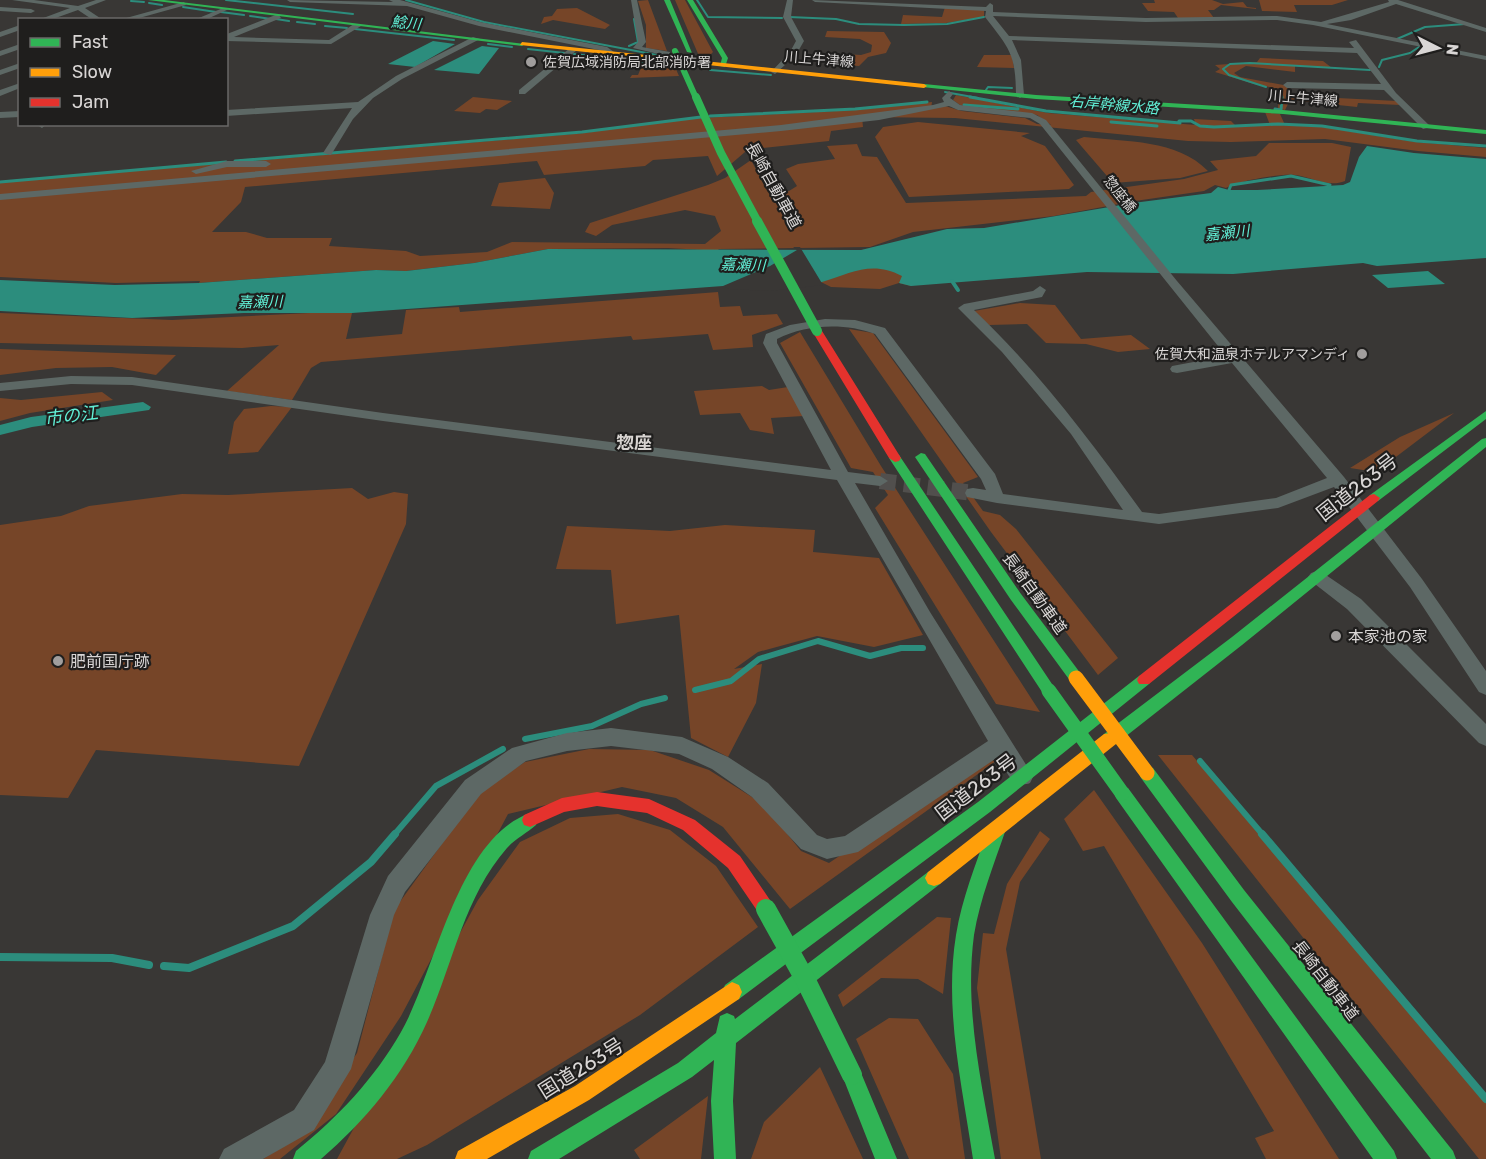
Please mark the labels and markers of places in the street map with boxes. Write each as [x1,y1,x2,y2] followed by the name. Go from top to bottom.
[543,54,711,71] place label: 佐賀広域消防局北部消防署
[524,55,538,69] marker: 佐賀広域消防局北部消防署
[1155,346,1350,363] place label: 佐賀大和温泉ホテルアマンディ
[1355,347,1369,361] marker: 佐賀大和温泉ホテルアマンディ
[1348,627,1428,646] place label: 本家池の家
[1329,629,1343,643] marker: 本家池の家
[70,652,150,671] place label: 肥前国庁跡
[51,654,65,668] marker: 肥前国庁跡

